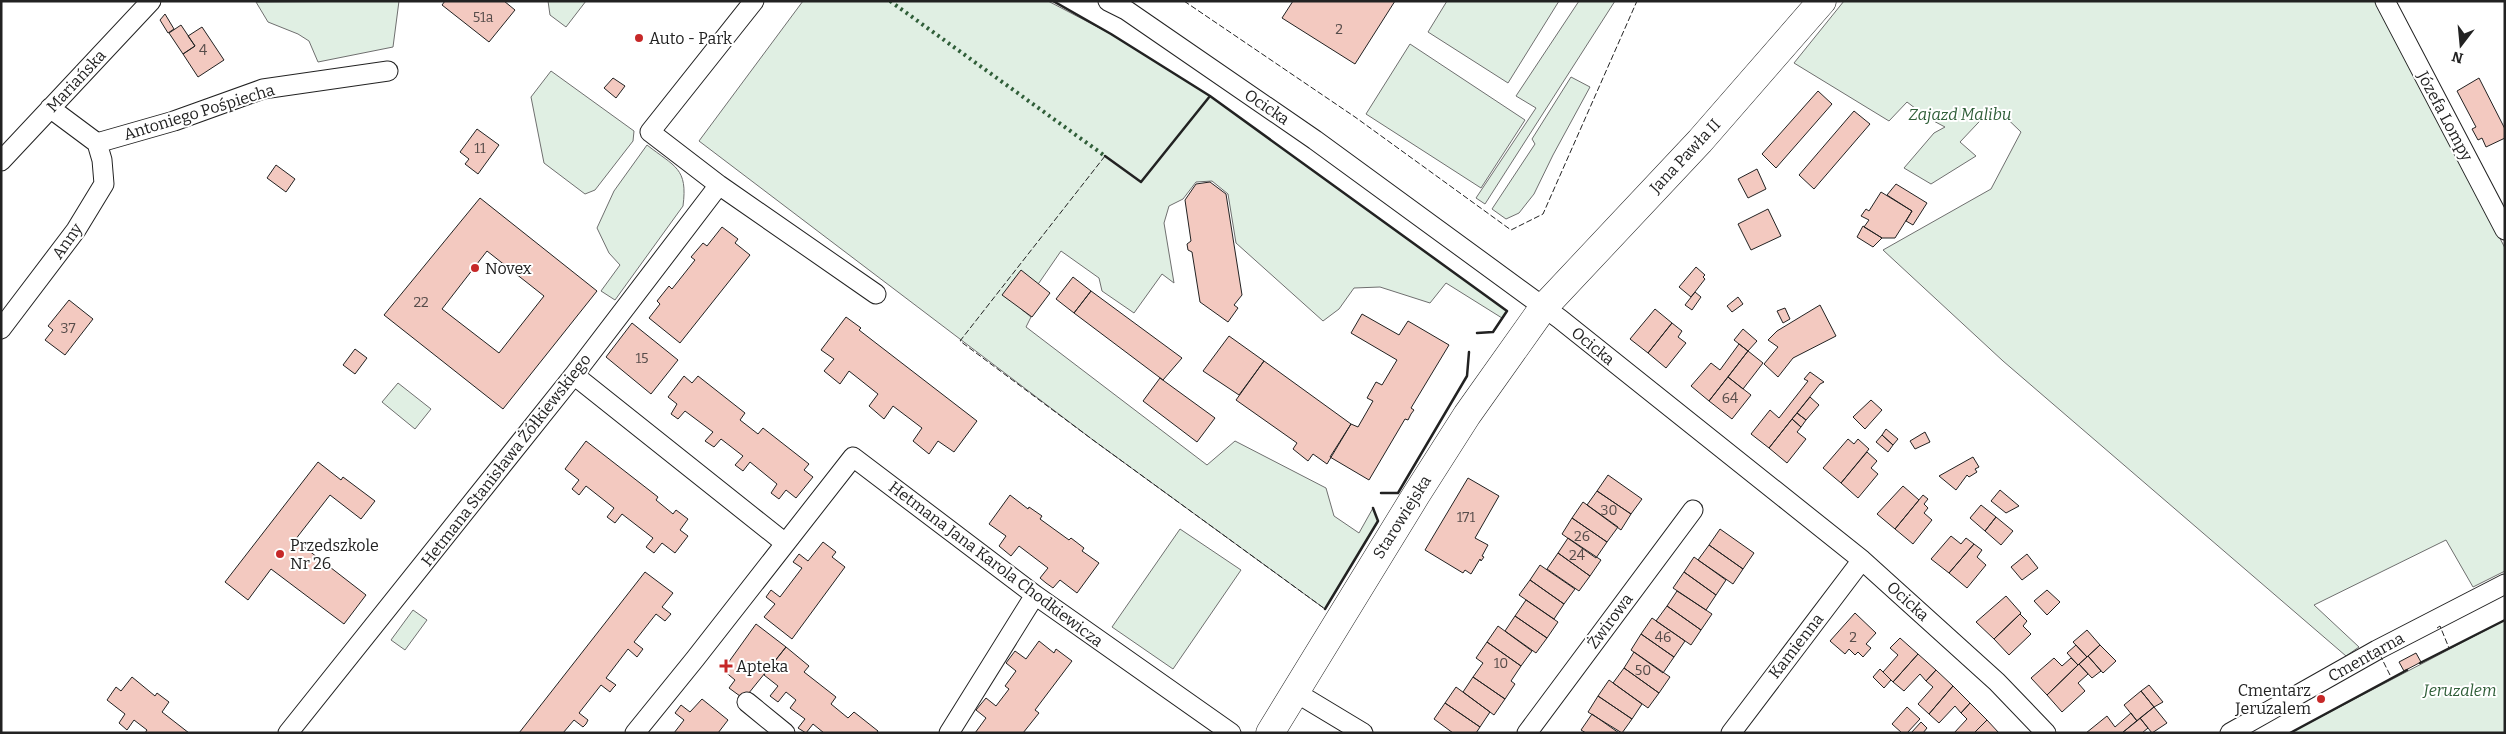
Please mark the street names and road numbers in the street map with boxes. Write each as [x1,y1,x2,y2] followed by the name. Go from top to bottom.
[42,46,110,116] street label: Mariańska
[2413,67,2477,165] street label: Józefa Lompy
[121,80,277,144] street label: Antoniego Pośpiecha
[1241,85,1293,129] street label: Ocicka
[1645,115,1724,198] street label: Jana Pawła II
[48,219,86,263] street label: Anny
[1568,323,1619,369] street label: Ocicka
[417,350,595,570] street label: Hetmana Stanisława Żółkiewskiego
[1369,472,1435,562] street label: Starowiejska
[885,477,1107,651] street label: Hetmana Jana Karola Chodkiewicza
[1883,577,1933,625] street label: Ocicka
[1583,590,1637,652] street label: Żwirowa
[1765,610,1827,682] street label: Kamienna
[2325,628,2408,686] street label: Cmentarna

